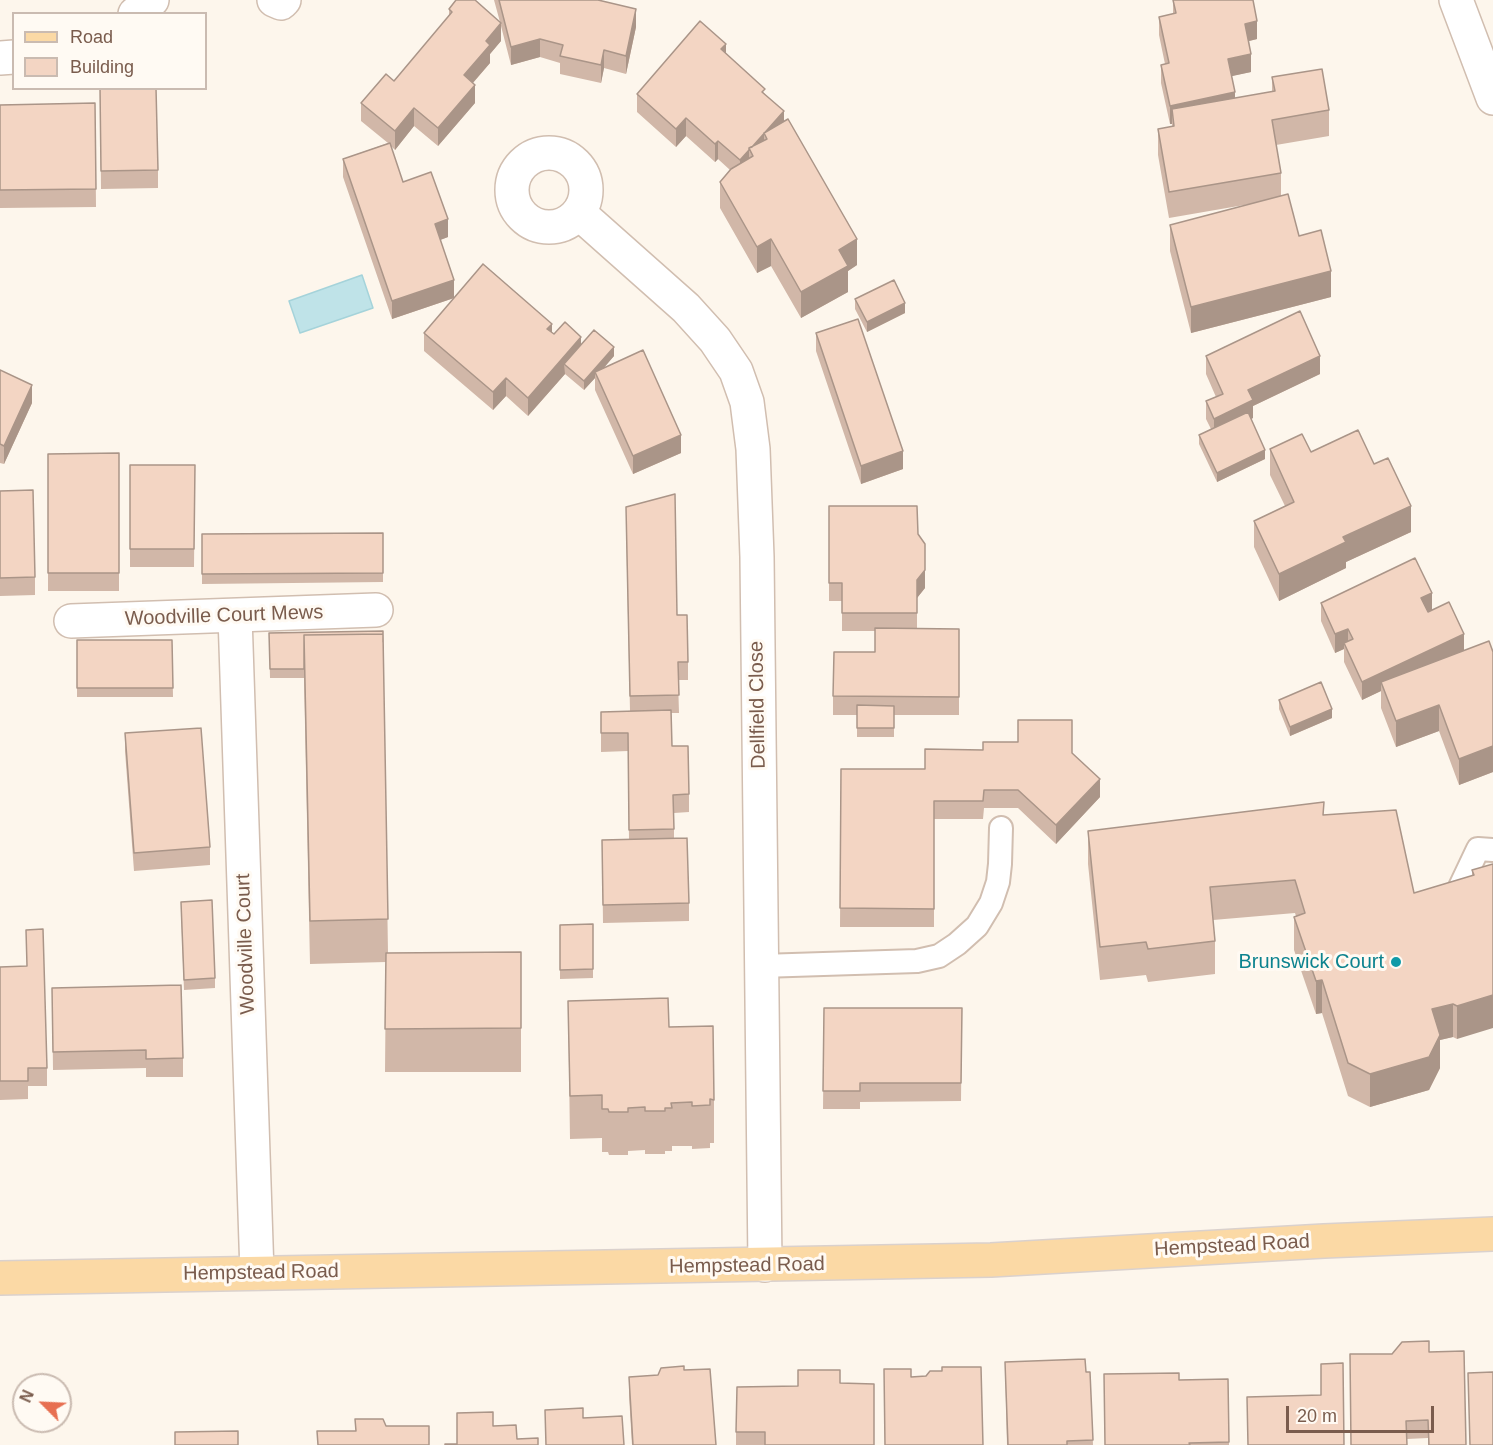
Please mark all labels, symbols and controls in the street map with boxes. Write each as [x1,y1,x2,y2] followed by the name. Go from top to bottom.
[12,12,207,90] legend
[70,27,113,47] text: Road
[70,57,134,77] text: Building
[124,601,324,631] street label: Woodville Court Mews
[745,641,771,769] street label: Dellfield Close
[232,873,260,1015] street label: Woodville Court
[1238,950,1384,974] place label: Brunswick Court
[1389,955,1403,969] marker: Brunswick Court
[1154,1230,1310,1262] street label: Hempstead Road
[669,1253,825,1279] street label: Hempstead Road
[183,1260,339,1286] street label: Hempstead Road
[12,1373,72,1433] north arrow
[17,1388,37,1405] text: N
[1289,1394,1438,1432] scale bar
[1297,1406,1337,1426] text: 20 m

